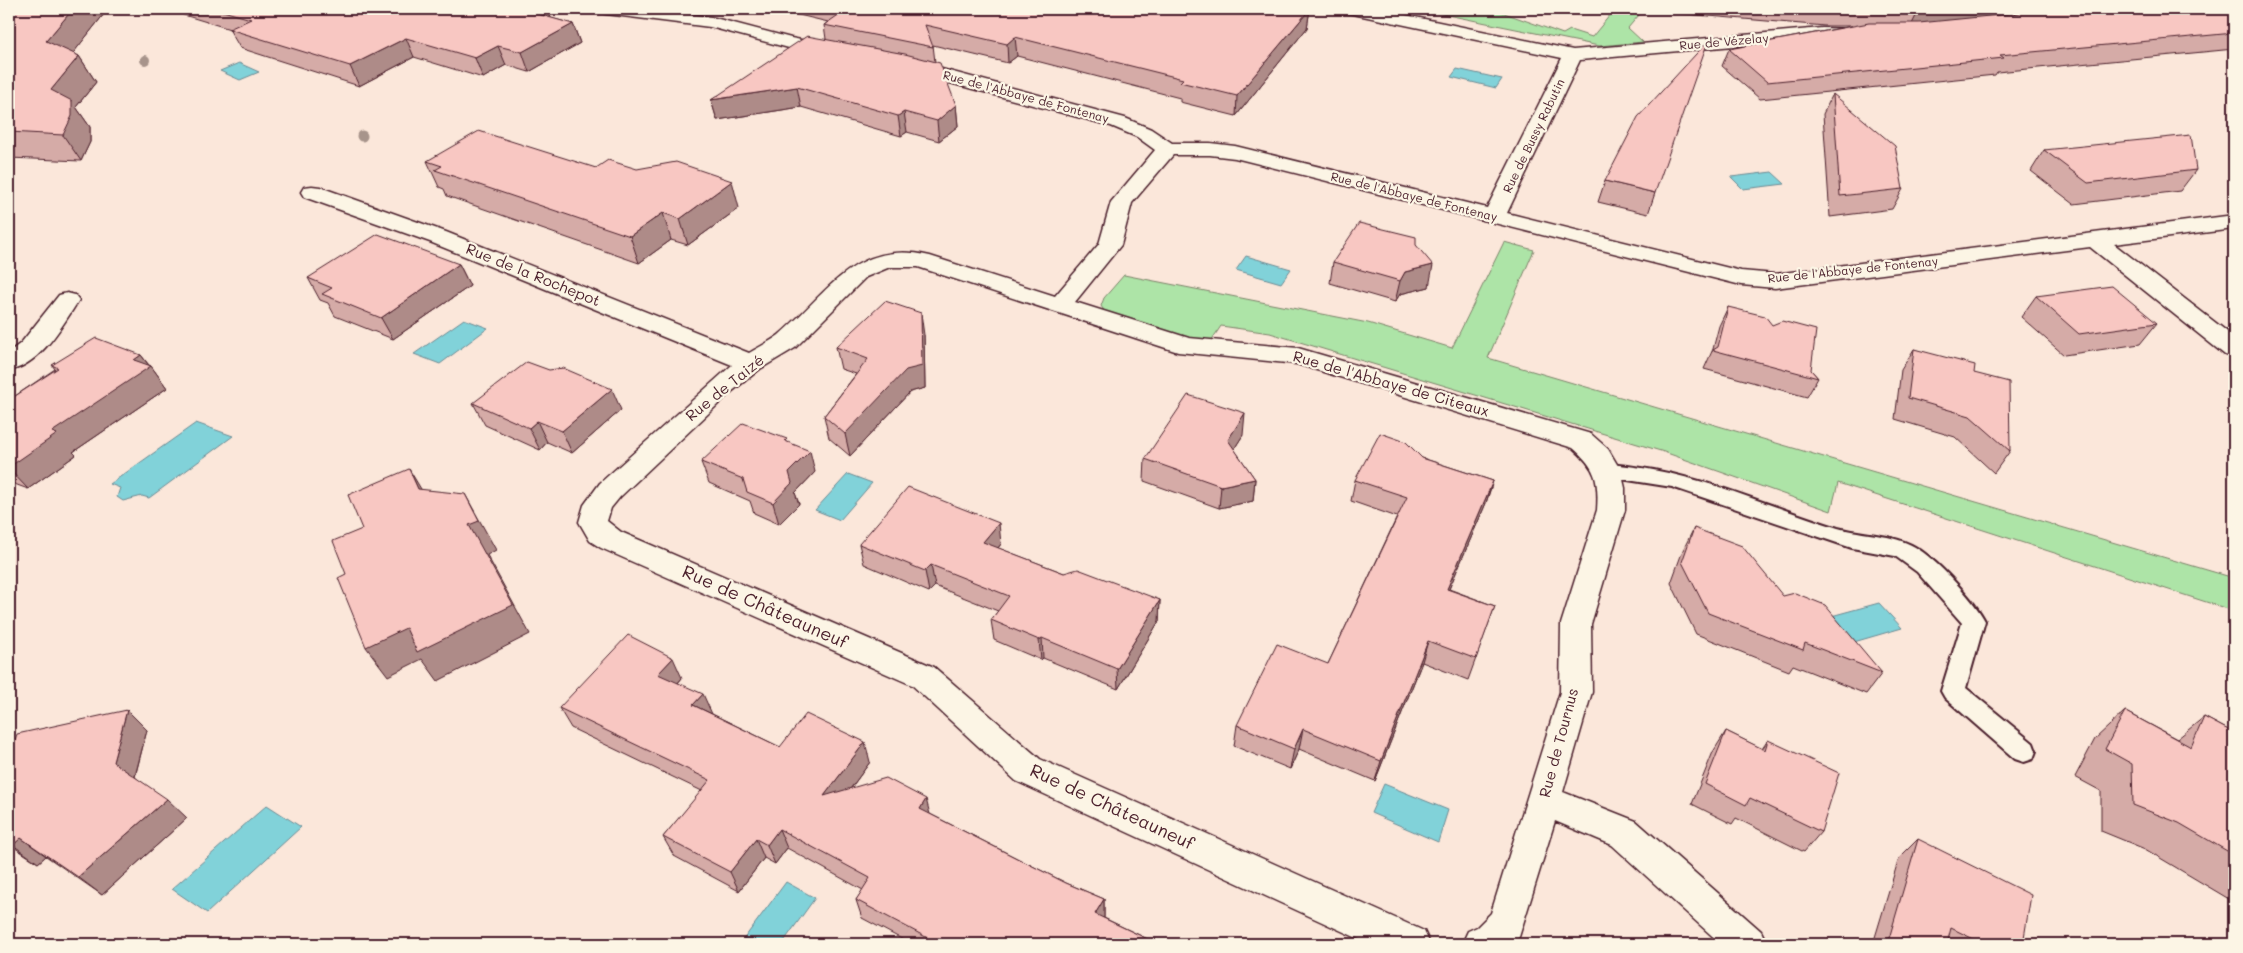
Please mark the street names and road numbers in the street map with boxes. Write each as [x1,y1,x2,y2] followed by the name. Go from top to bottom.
[1679,29,1769,53] street label: Rue de Vézelay
[942,66,1111,126] street label: Rue de l'Abbaye de Fontenay
[1498,76,1568,195] street label: Rue de Bussy Rabutin
[1329,168,1499,224] street label: Rue de l'Abbaye de Fontenay
[463,238,604,310] street label: Rue de la Rochepot
[1767,252,1939,286] street label: Rue de l'Abbaye de Fontenay
[1291,345,1492,421] street label: Rue de l'Abbaye de Citeaux
[681,349,768,425] street label: Rue de Taizé
[679,559,853,654] street label: Rue de Châteauneuf
[1534,686,1582,800] street label: Rue de Tournus
[1026,757,1199,855] street label: Rue de Châteauneuf

